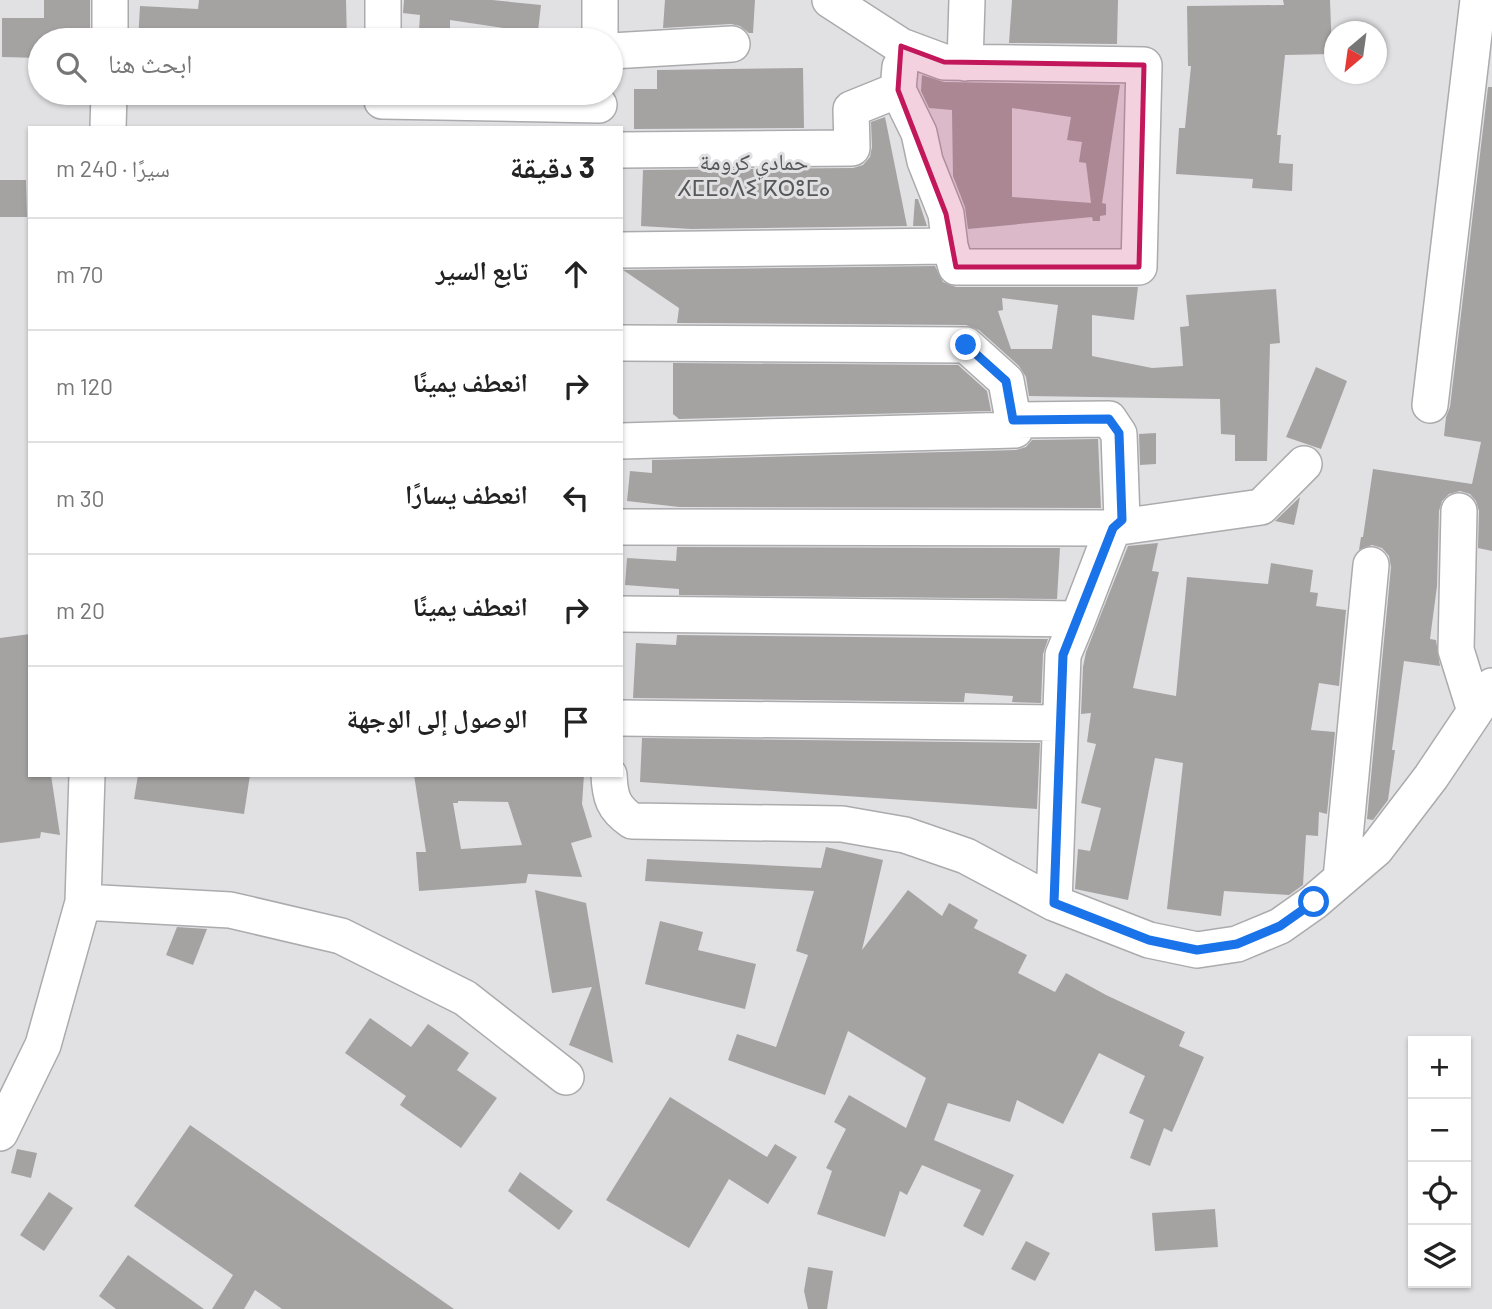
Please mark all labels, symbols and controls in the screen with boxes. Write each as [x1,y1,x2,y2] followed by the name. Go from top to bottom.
[1324,21,1387,84] north arrow
[28,28,623,105] search box
[108,47,192,78] text: ابحث هنا
[52,48,90,86] icon: search
[678,147,830,201] district label: حمادي كرومة ⵃⵎⵎⴰⴷⵉ ⴽⵔⵓⵎⴰ
[510,148,595,184] text: 3 دقيقة
[56,154,170,182] text: سيرًا · 240 m
[436,254,528,285] text: تابع السير
[557,255,595,293] icon: ahead
[56,260,104,288] text: 70 m
[950,329,981,360] route end
[413,366,528,397] text: انعطف يمينًا
[557,367,595,405] icon: right
[56,372,113,400] text: 120 m
[405,478,528,509] text: انعطف يسارًا
[557,479,595,517] icon: left
[56,484,104,512] text: 30 m
[413,590,528,621] text: انعطف يمينًا
[557,591,595,629] icon: right
[56,596,105,624] text: 20 m
[347,702,528,733] text: الوصول إلى الوجهة
[557,703,595,741] icon: arrive
[1298,886,1329,917] route start
[1408,1036,1471,1288] map controls
[1408,1036,1471,1099] button: +
[1408,1099,1471,1162] button: −
[1408,1162,1471,1225] button: locate
[1408,1225,1471,1288] button: layers

